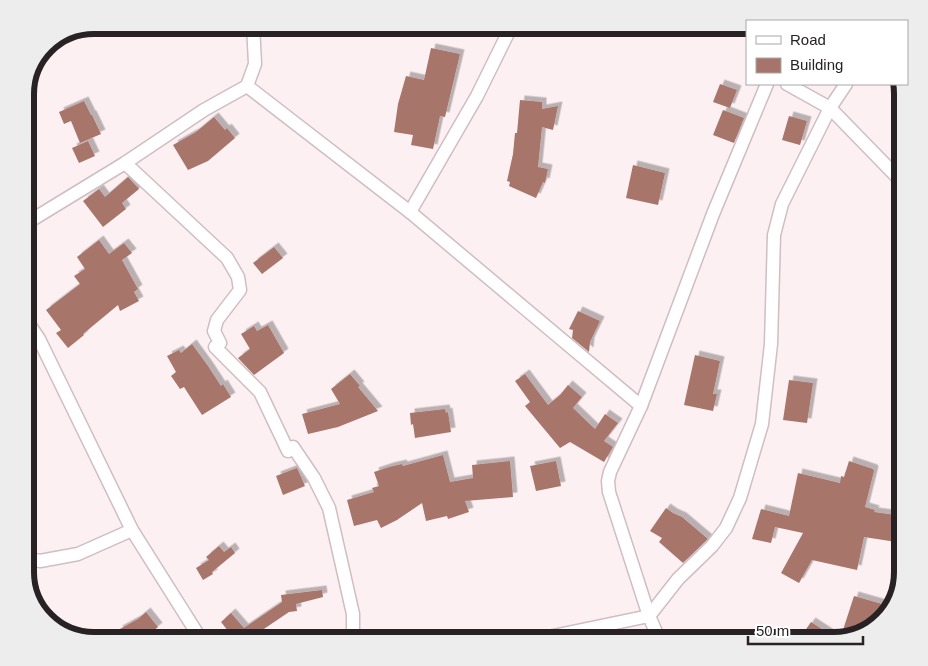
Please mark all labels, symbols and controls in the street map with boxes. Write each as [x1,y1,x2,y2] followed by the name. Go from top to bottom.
[746,20,908,85] legend
[790,31,826,48] text: Road
[790,56,843,73] text: Building
[748,614,863,646] scale bar
[756,622,789,639] text: 50 m

